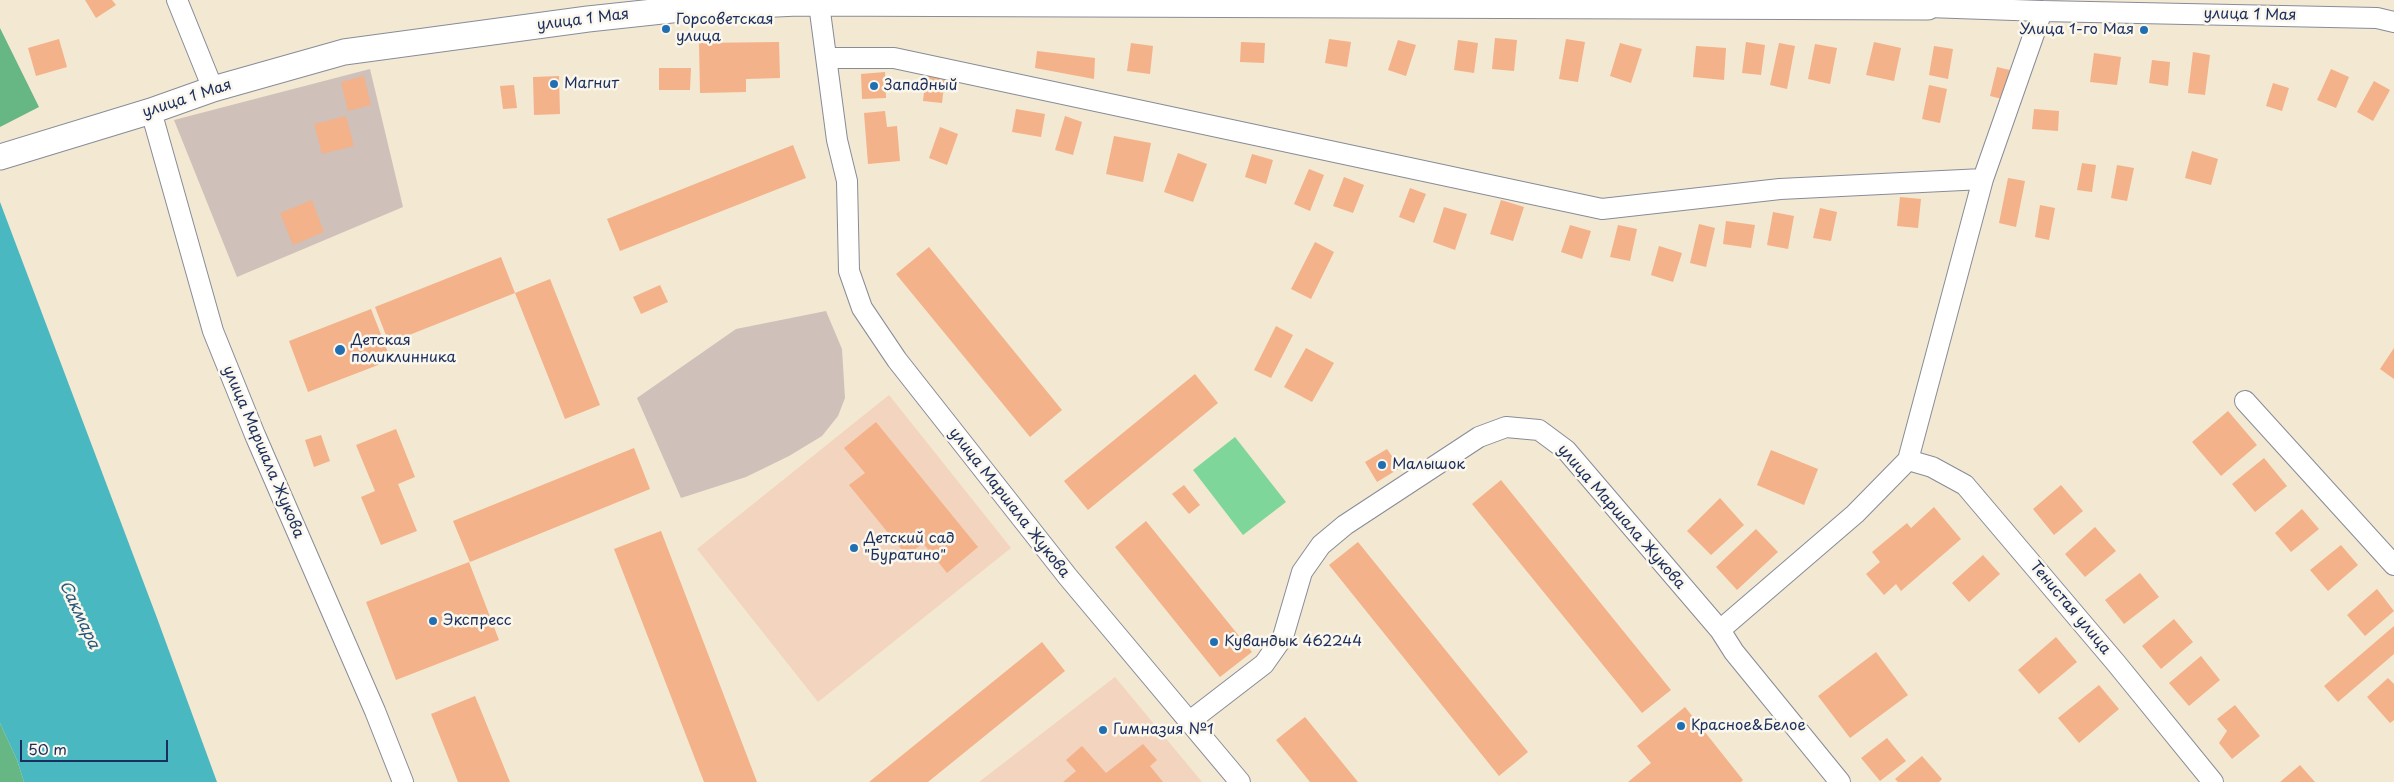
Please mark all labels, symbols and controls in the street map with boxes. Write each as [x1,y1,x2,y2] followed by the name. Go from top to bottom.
[536,5,630,35] street label: улица 1 Мая
[2203,5,2297,25] street label: улица 1 Мая
[676,11,774,46] place label: Горсоветская улица
[2019,21,2134,39] place label: Улица 1-го Мая
[660,23,672,35] marker: Горсоветская улица
[2138,24,2150,36] marker: Улица 1-го Мая
[564,75,619,93] place label: Магнит
[140,76,234,122] street label: улица 1 Мая
[884,77,958,95] place label: Западный
[548,78,560,90] marker: Магнит
[868,80,880,92] marker: Западный
[351,332,456,367] place label: Детская поликлинника
[333,343,347,357] marker: Детская поликлинника
[218,363,308,541] street label: улица Маршала Жукова
[945,424,1073,582] street label: улица Маршала Жукова
[1553,441,1689,593] street label: улица Маршала Жукова
[1392,456,1465,474] place label: Малышок
[1376,459,1388,471] marker: Малышок
[864,530,955,565] place label: Детский сад "Буратино"
[848,542,860,554] marker: Детский сад "Буратино"
[2026,558,2114,658] street label: Тенистая улица
[55,578,103,652] water label: Сакмара
[443,612,512,630] place label: Экспресс
[427,615,439,627] marker: Экспресс
[1224,633,1362,651] place label: Кувандык 462244
[1208,636,1220,648] marker: Кувандык 462244
[1691,717,1806,735] place label: Красное&Белое
[1675,720,1687,732] marker: Красное&Белое
[1113,721,1214,739] place label: Гимназия №1
[1097,724,1109,736] marker: Гимназия №1
[22,730,170,762] scale bar
[28,737,67,760] text: 50 m

